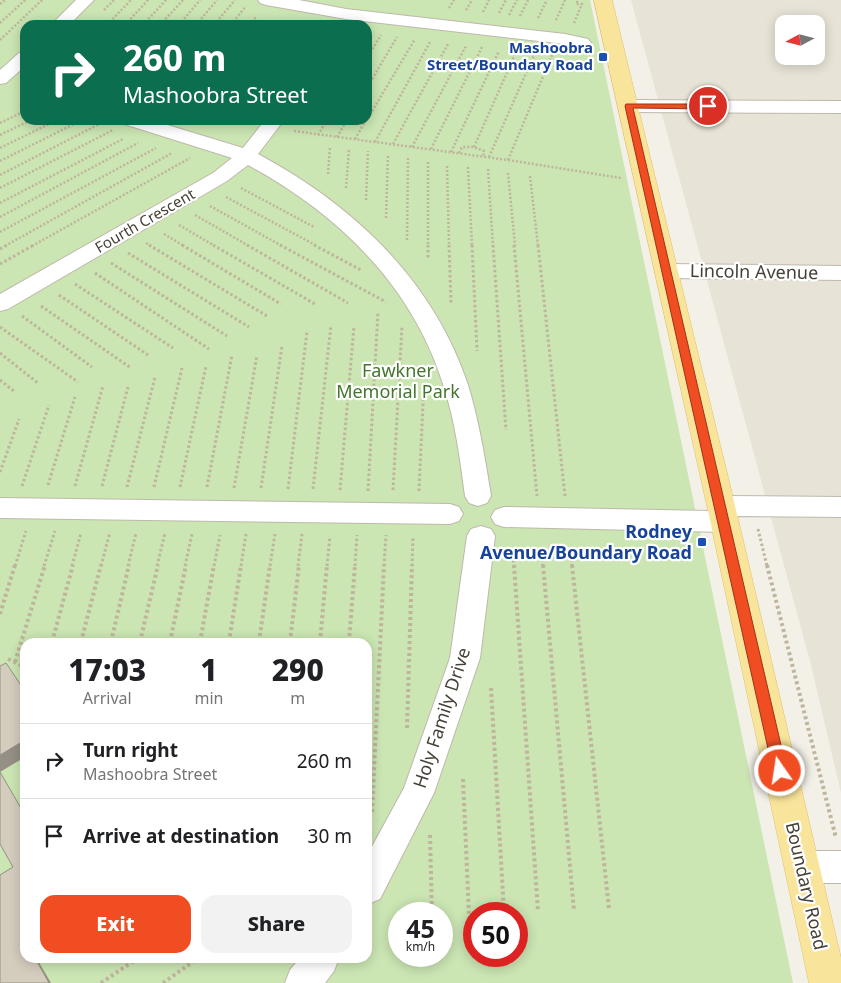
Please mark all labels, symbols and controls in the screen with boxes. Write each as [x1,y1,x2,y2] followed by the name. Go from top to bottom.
[775,15,825,65] north arrow
[775,15,825,65] map controls
[123,34,226,81] text: 260 m
[427,37,593,74] place label: Mashoobra Street/Boundary Road
[40,40,105,105] icon: right
[597,51,609,63] marker: Mashoobra Street/Boundary Road
[123,79,308,109] text: Mashoobra Street
[687,85,729,127] pin
[694,92,722,120] icon: arrive
[91,183,199,257] street label: Fourth Crescent
[690,258,818,284] street label: Lincoln Avenue
[336,358,460,403] park label: Fawkner Memorial Park
[480,519,693,564] place label: Rodney Avenue/Boundary Road
[696,536,708,548] marker: Rodney Avenue/Boundary Road
[407,644,475,791] street label: Holy Family Drive
[68,649,146,690] text: 17:03
[200,649,218,690] text: 1
[272,649,324,690] text: 290
[83,687,132,709] text: Arrival
[194,687,223,709] text: min
[290,687,305,709] text: m
[83,737,178,763] text: Turn right
[753,744,805,796] position arrow
[40,747,68,775] icon: right
[297,748,352,774] text: 260 m
[83,763,217,785] text: Mashoobra Street
[781,819,833,952] street label: Boundary Road
[40,822,68,850] icon: arrive
[83,823,279,849] text: Arrive at destination
[308,823,352,849] text: 30 m
[40,895,191,953] button: Exit
[201,895,352,953] button: Share
[463,902,528,967] speed limit sign: 50
[406,911,435,945] text: 45
[406,938,435,955] text: km/h

